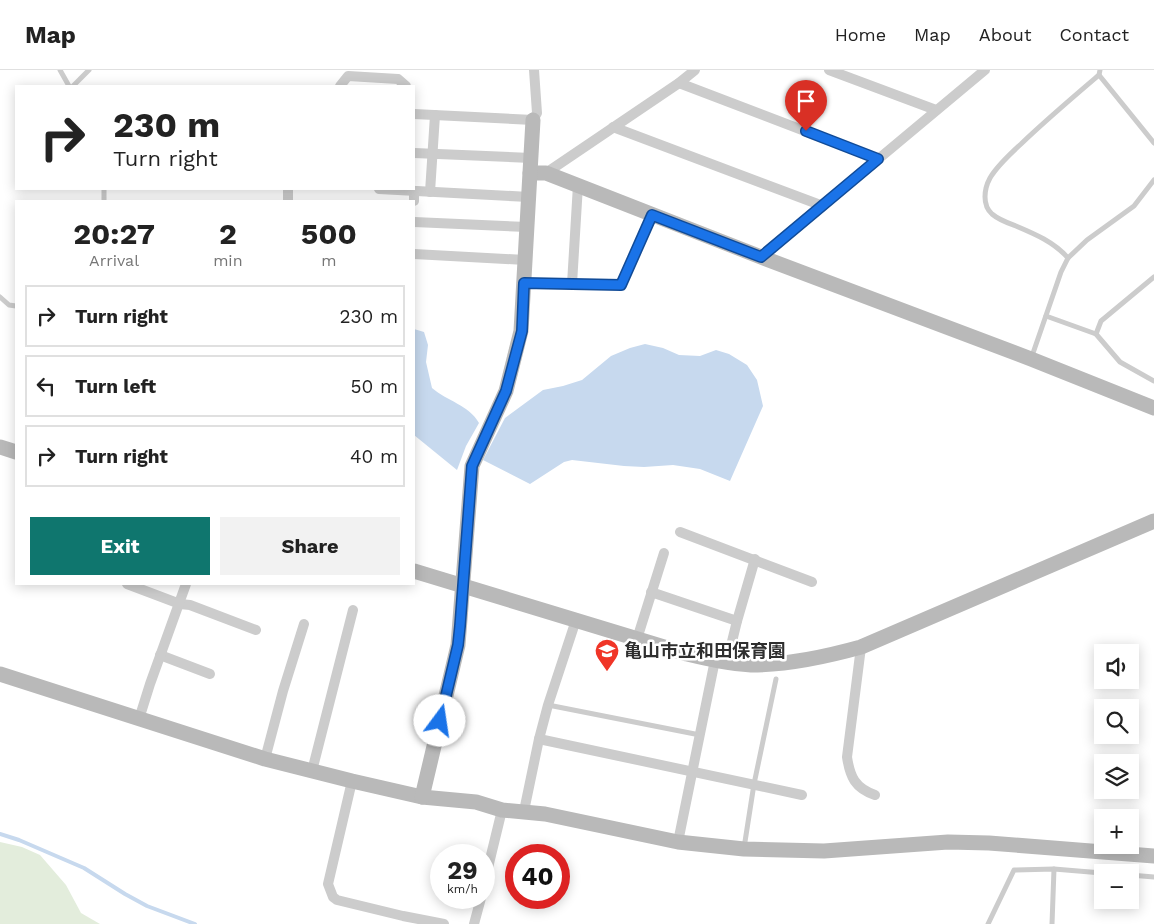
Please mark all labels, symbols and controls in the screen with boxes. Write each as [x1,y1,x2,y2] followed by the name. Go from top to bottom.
[25,21,76,49] text: Map
[835,24,886,45] text: Home
[914,24,951,45] text: Map
[979,24,1031,45] text: About
[1059,24,1129,45] text: Contact
[785,80,827,131] pin
[792,87,820,115] icon: arrive
[113,104,220,146] text: 230 m
[30,105,95,170] icon: right
[113,146,218,171] text: Turn right
[73,216,155,251] text: 20:27
[219,216,237,251] text: 2
[301,216,357,251] text: 500
[89,251,139,270] text: Arrival
[213,251,243,270] text: min
[321,251,336,270] text: m
[32,302,60,330] icon: right
[75,305,168,328] text: Turn right
[339,305,398,328] text: 230 m
[32,372,60,400] icon: left
[75,375,156,398] text: Turn left
[351,375,398,398] text: 50 m
[32,442,60,470] icon: right
[75,445,168,468] text: Turn right
[350,445,398,468] text: 40 m
[30,517,210,575] button: Exit
[220,517,400,575] button: Share
[594,638,620,672] school or university icon: 亀山市立和田保育園
[624,640,786,661] place label: 亀山市立和田保育園
[1094,644,1139,909] map controls
[1094,644,1139,689] button: sound
[413,694,465,746] position arrow
[1094,699,1139,744] button: search
[1094,754,1139,799] button: layers
[1094,809,1139,854] button: +
[505,844,570,909] speed limit sign: 40
[447,856,478,885] text: 29
[1094,864,1139,909] button: −
[447,882,478,896] text: km/h

